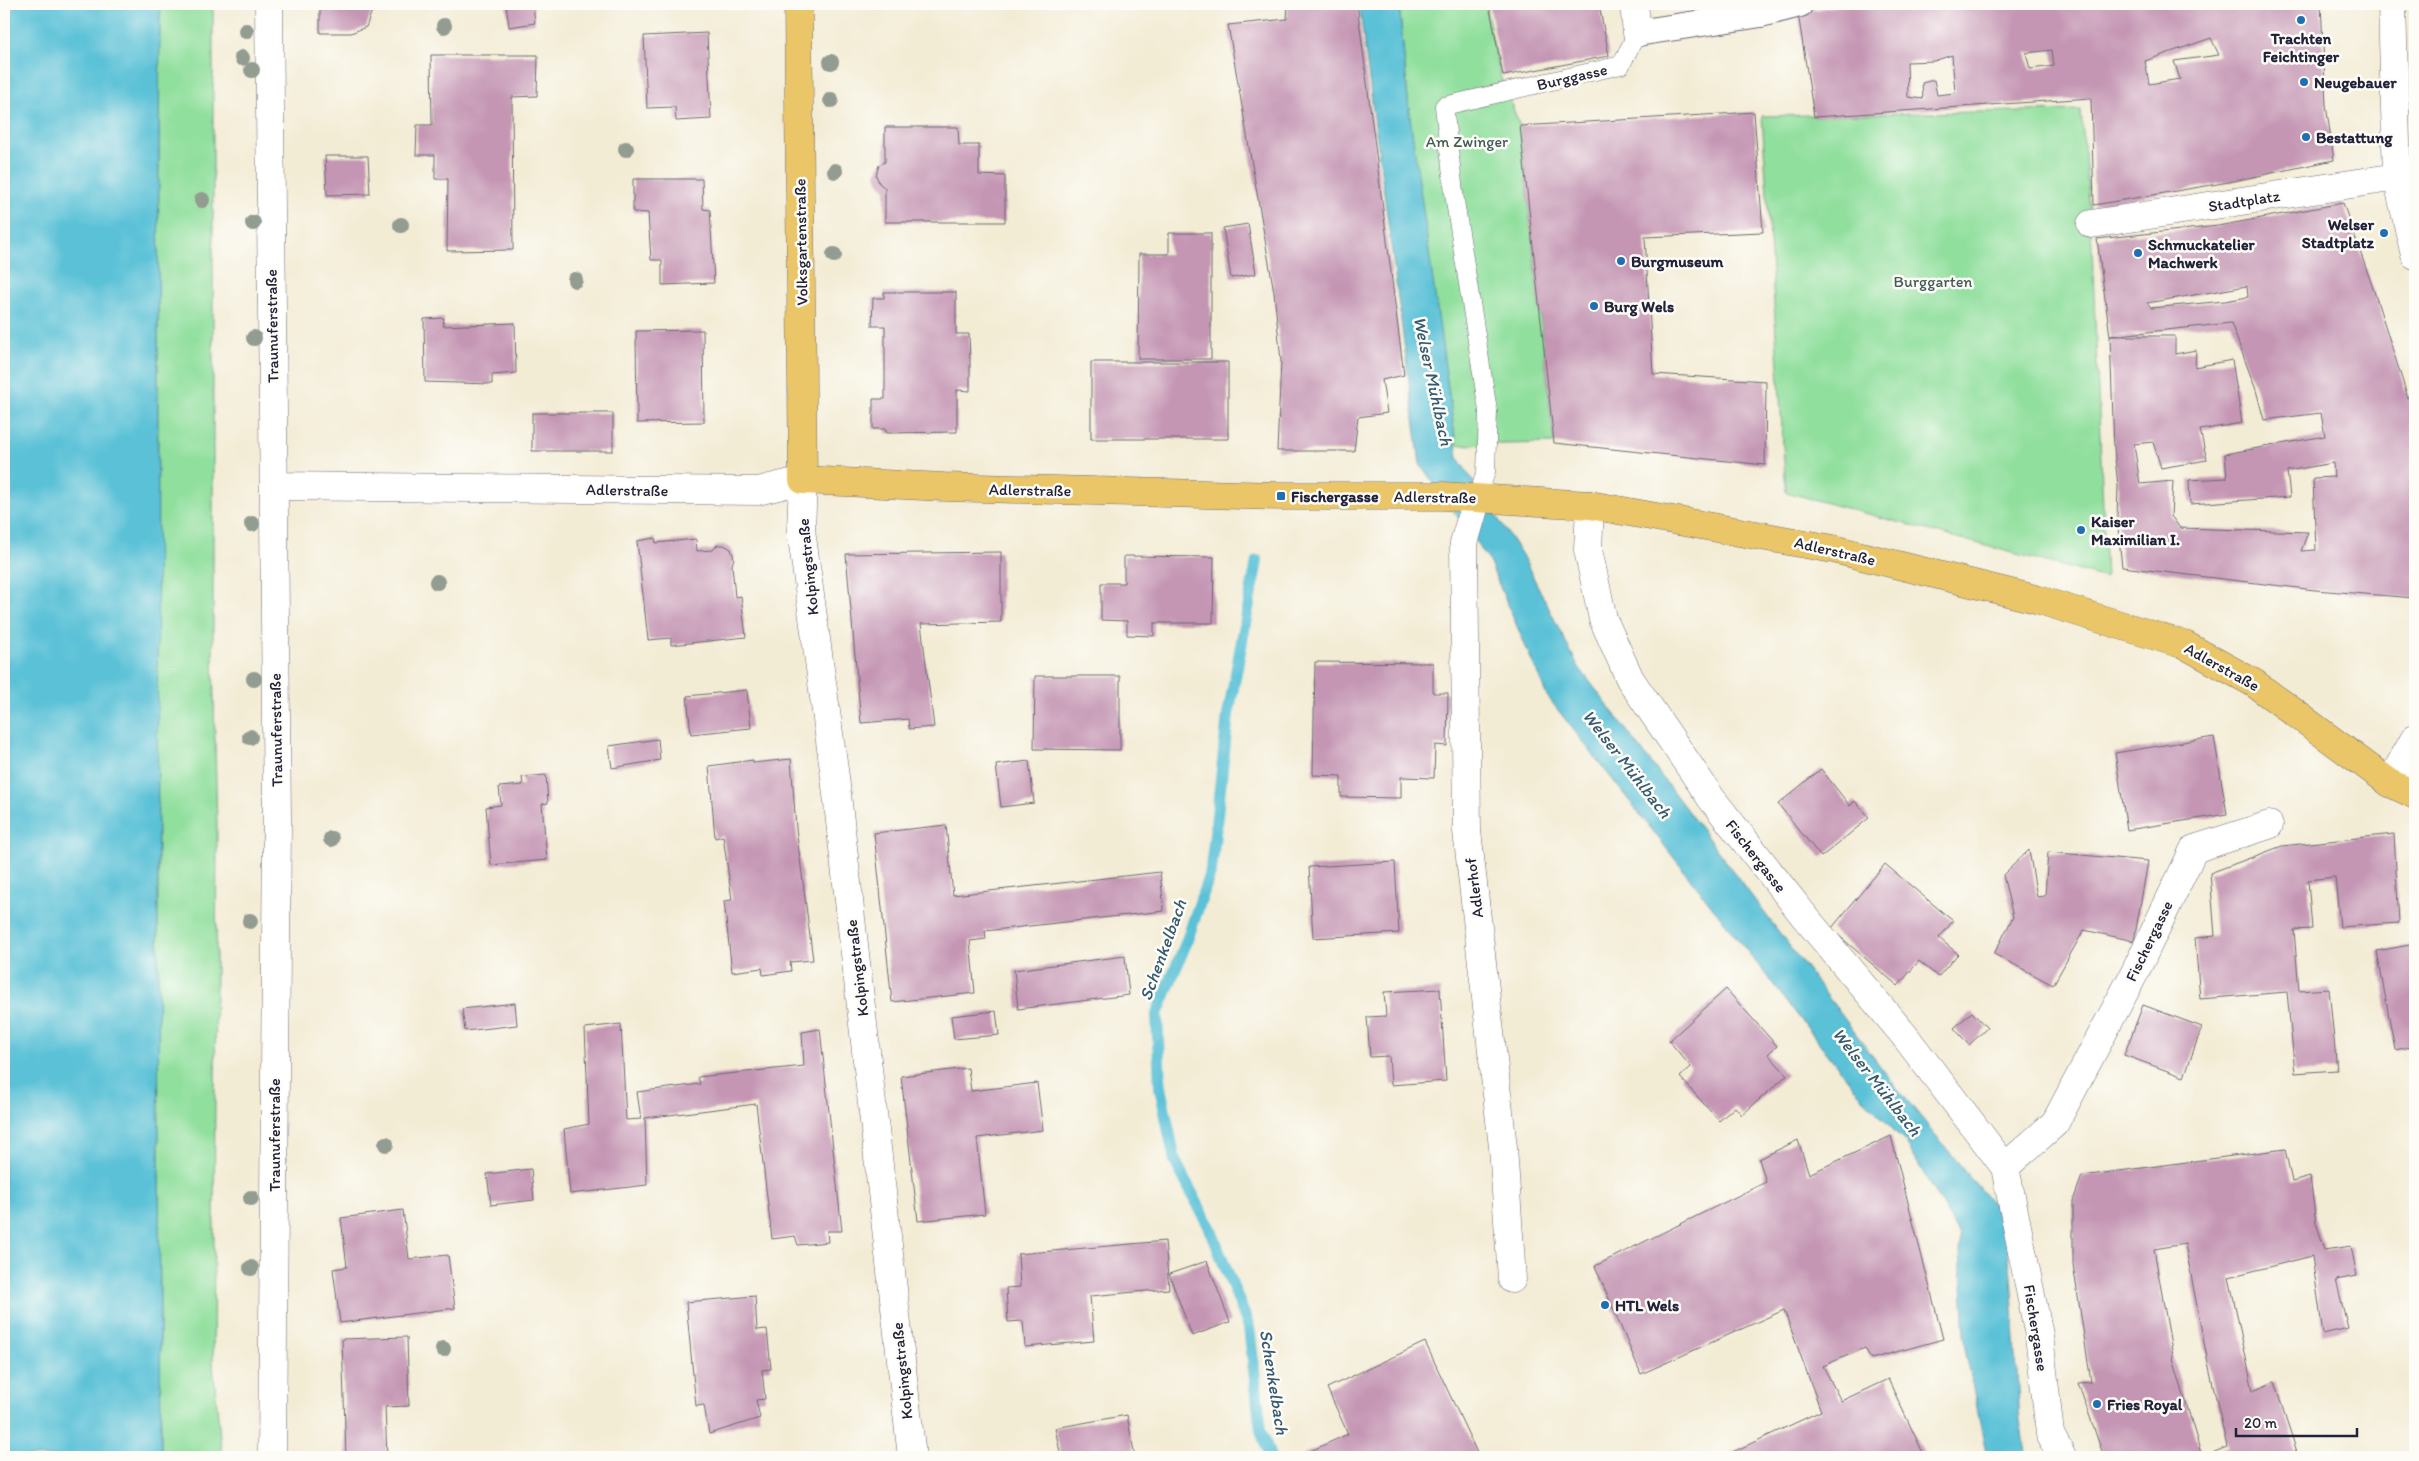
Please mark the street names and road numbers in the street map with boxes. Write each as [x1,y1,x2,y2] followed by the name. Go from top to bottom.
[1535,60,1609,94] street label: Burggasse
[790,178,812,306] street label: Volksgartenstraße
[2207,186,2282,216] street label: Stadtplatz
[262,269,282,383] street label: Traunuferstraße
[586,480,669,500] street label: Adlerstraße
[989,480,1072,500] street label: Adlerstraße
[1394,487,1477,507] street label: Adlerstraße
[793,518,823,616] street label: Kolpingstraße
[1793,532,1878,570] street label: Adlerstraße
[2181,639,2263,695] street label: Adlerstraße
[266,673,286,787] street label: Traunuferstraße
[1722,816,1790,896] street label: Fischergasse
[1461,857,1487,919] street label: Adlerhof
[2121,897,2177,985] street label: Fischergasse
[842,919,872,1017] street label: Kolpingstraße
[265,1078,284,1192] street label: Traunuferstraße
[2020,1283,2052,1373] street label: Fischergasse
[887,1322,917,1420] street label: Kolpingstraße

